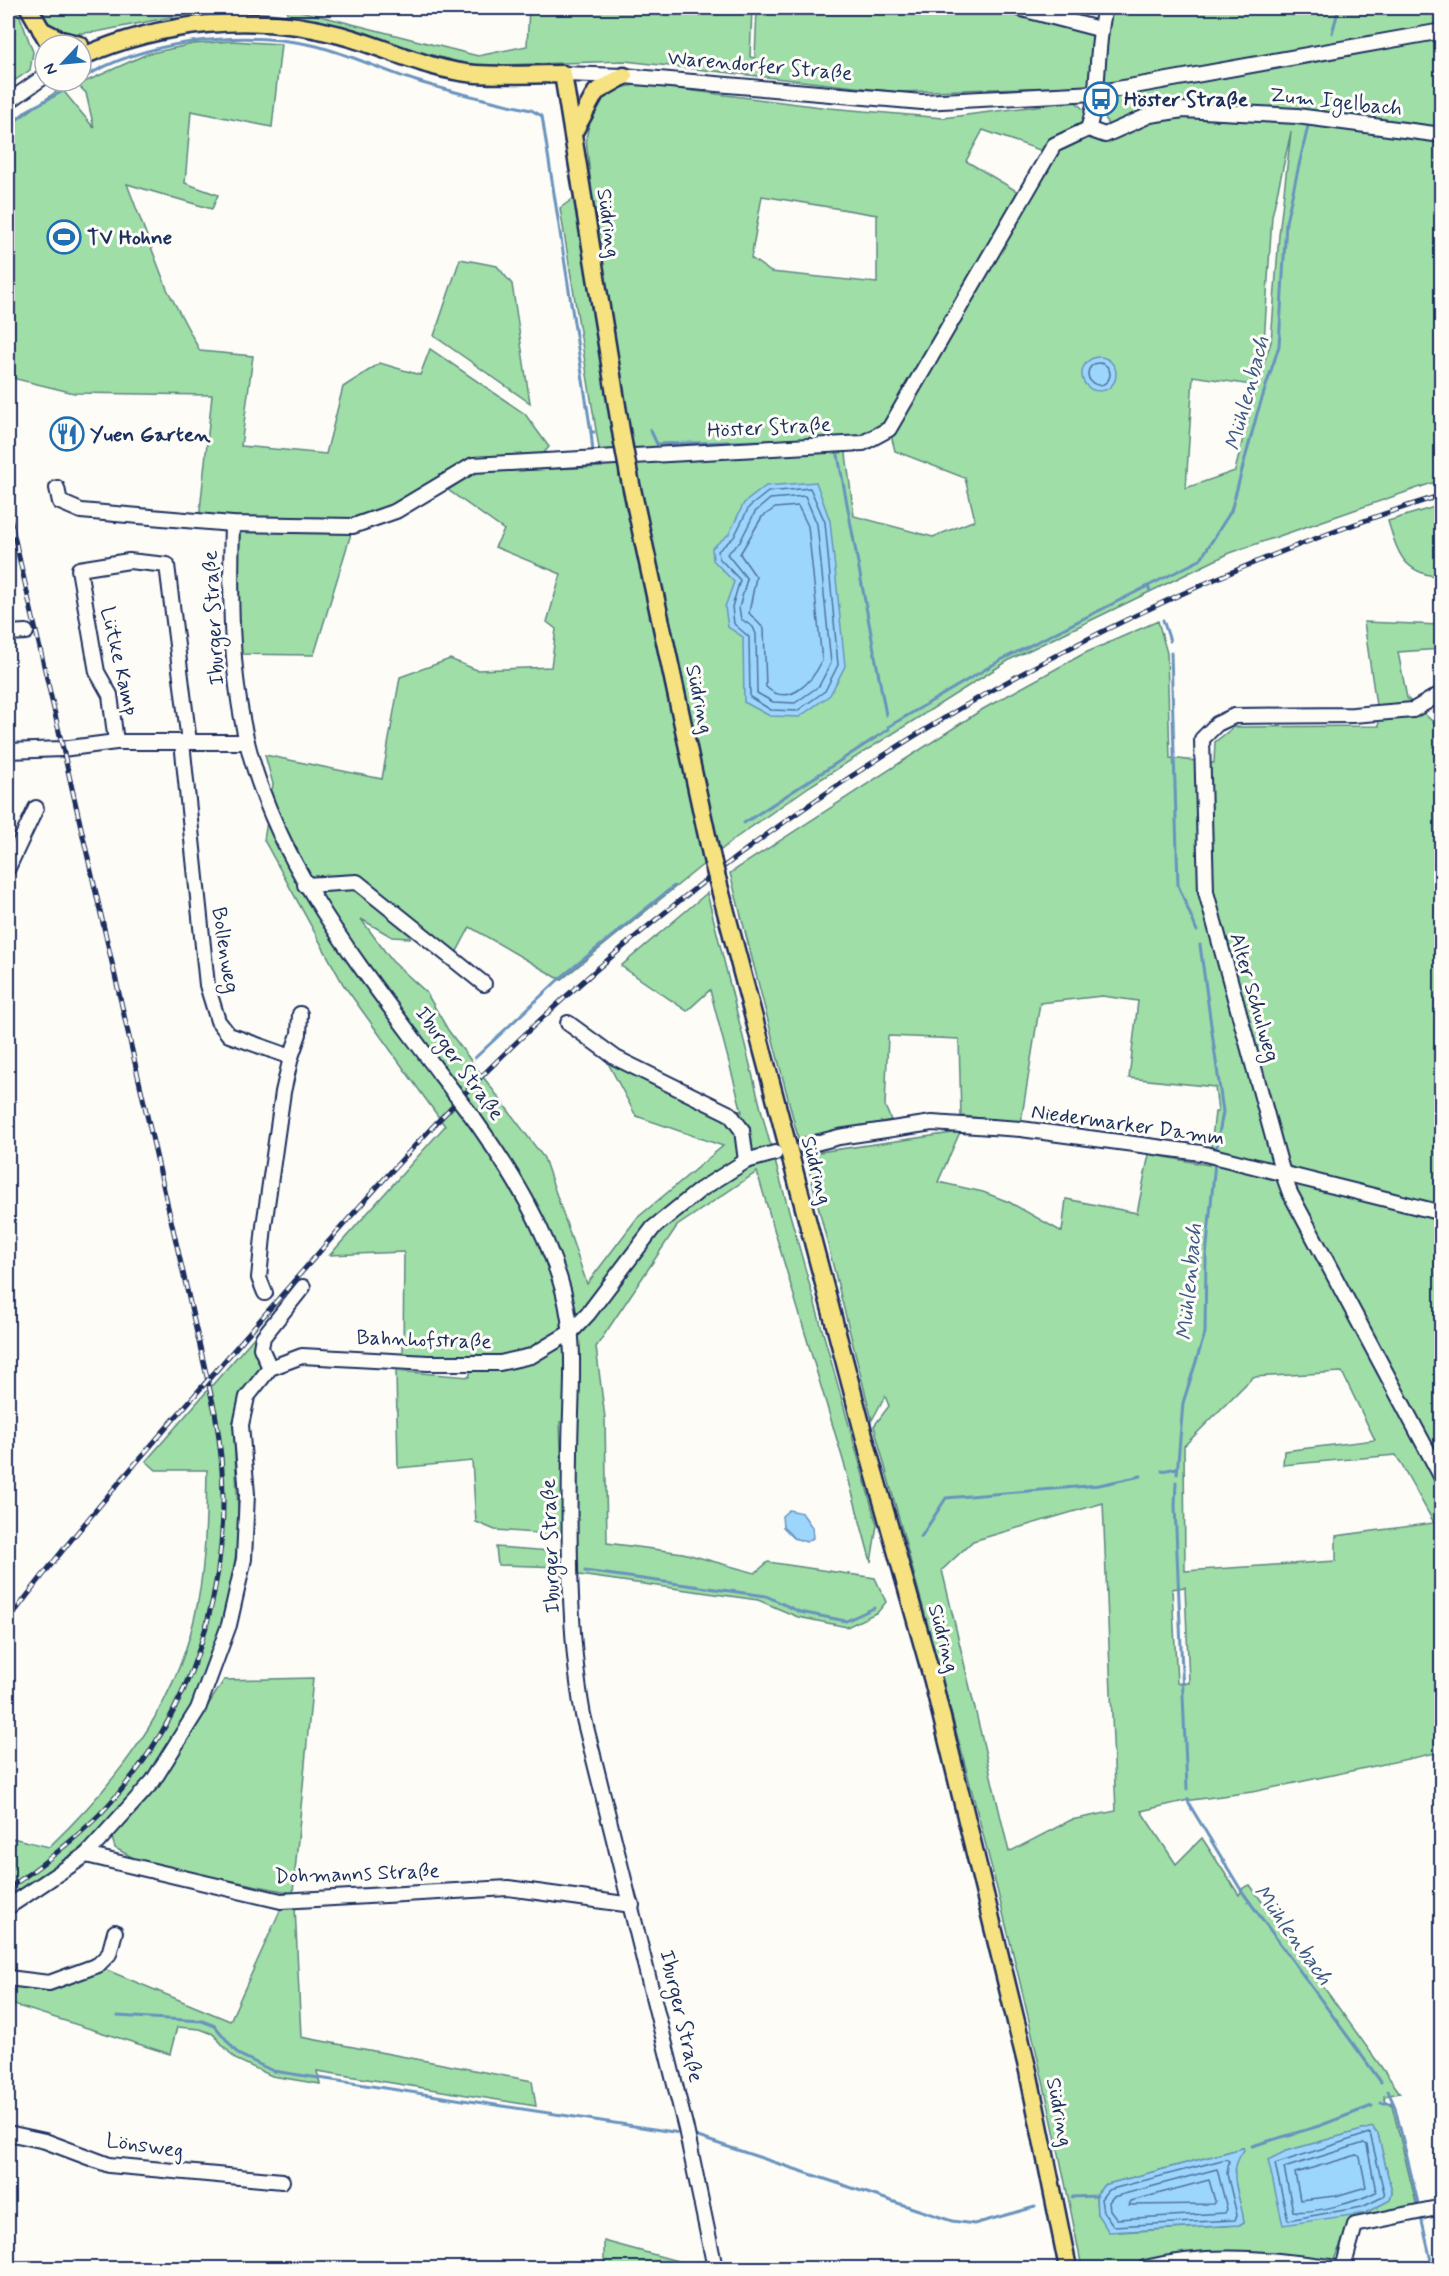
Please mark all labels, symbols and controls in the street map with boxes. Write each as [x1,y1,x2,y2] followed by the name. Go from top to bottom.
[33,33,93,93] north arrow
[666,44,854,88] street label: Warendorfer Straße
[39,60,63,78] text: N
[1083,81,1119,117] bus stop icon: Höster Straße
[1268,81,1404,124] street label: Zum Igelbach
[1124,86,1249,114] place label: Höster Straße
[589,187,627,260] street label: Südring
[46,219,82,255] sports icon: TV Hohne
[87,224,172,252] place label: TV Hohne
[1219,333,1277,454] water label: Mühlenbach
[706,411,832,445] street label: Höster Straße
[49,416,85,452] restaurant icon: Yuen Garten
[90,421,211,449] place label: Yuen Garten
[196,550,233,686] street label: Iburger Straße
[93,604,145,718] street label: Lütke Kamp
[678,662,720,736] street label: Südring
[203,905,246,995] street label: Bollenweg
[1221,929,1286,1065] street label: Alter Schulweg
[407,1001,510,1127] street label: Iburger Straße
[1029,1098,1226,1152] street label: Niedermarker Damm
[793,1133,839,1208] street label: Südring
[1171,1222,1209,1342] water label: Mühlenbach
[356,1324,492,1356] street label: Bahnhofstraße
[535,1478,568,1614] street label: Iburger Straße
[920,1601,966,1676] street label: Südring
[274,1857,440,1891] street label: Dohmanns Straße
[1247,1880,1338,1991] water label: Mühlenbach
[651,1947,710,2085] street label: Iburger Straße
[1039,2075,1079,2149] street label: Südring
[104,2127,185,2165] street label: Lönsweg

